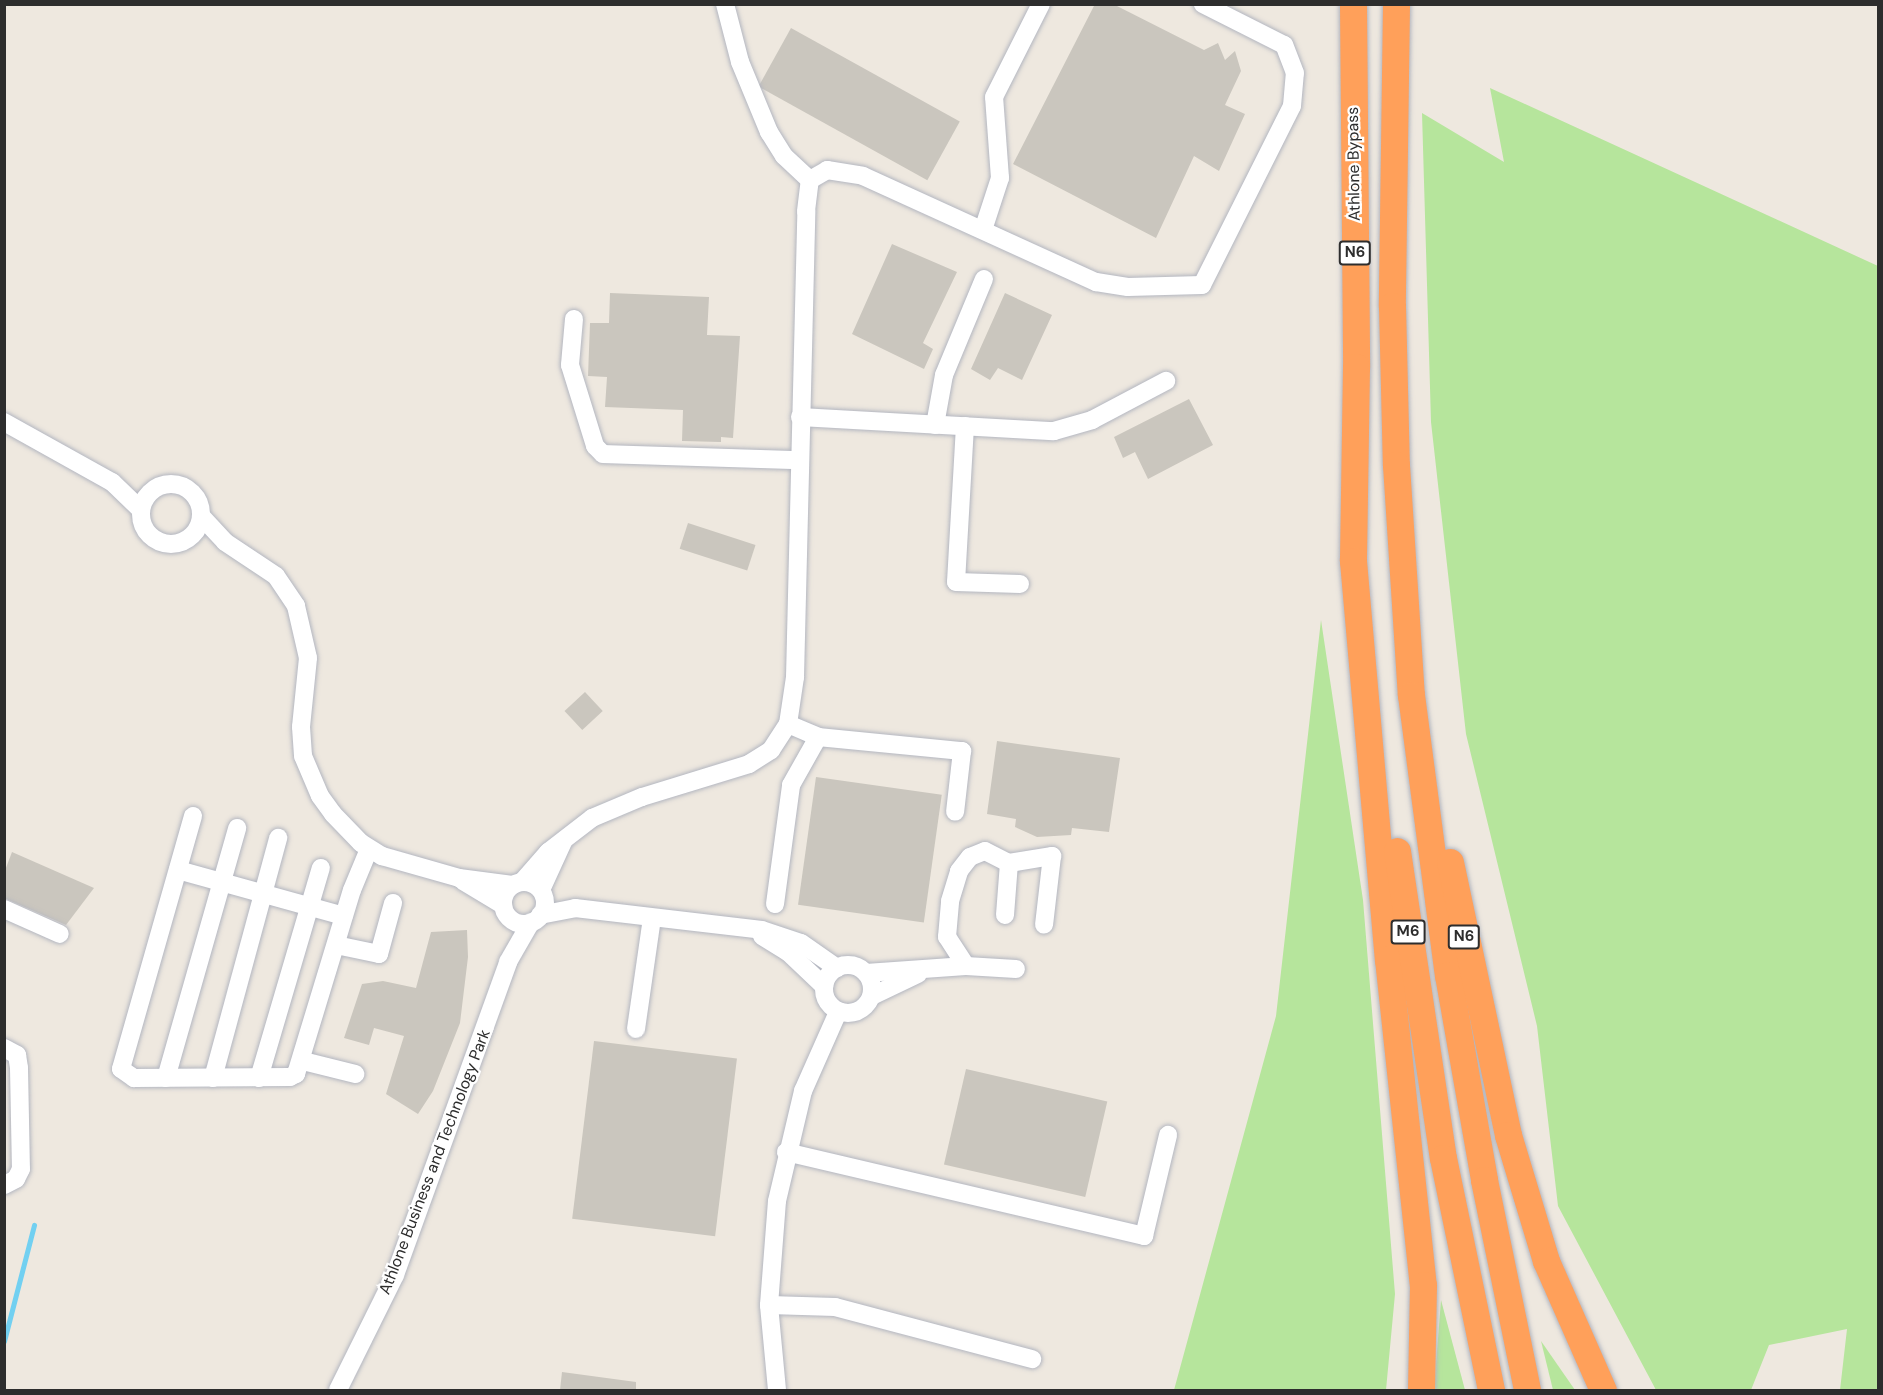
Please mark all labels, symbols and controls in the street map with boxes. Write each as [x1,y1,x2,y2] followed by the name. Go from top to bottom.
[1343,107,1365,221] street label: Athlone Bypass
[1338,241,1372,265] road number: N6
[1390,920,1426,944] road number: M6
[1448,925,1480,949] road number: N6
[375,1027,495,1297] street label: Athlone Business and Technology Park

